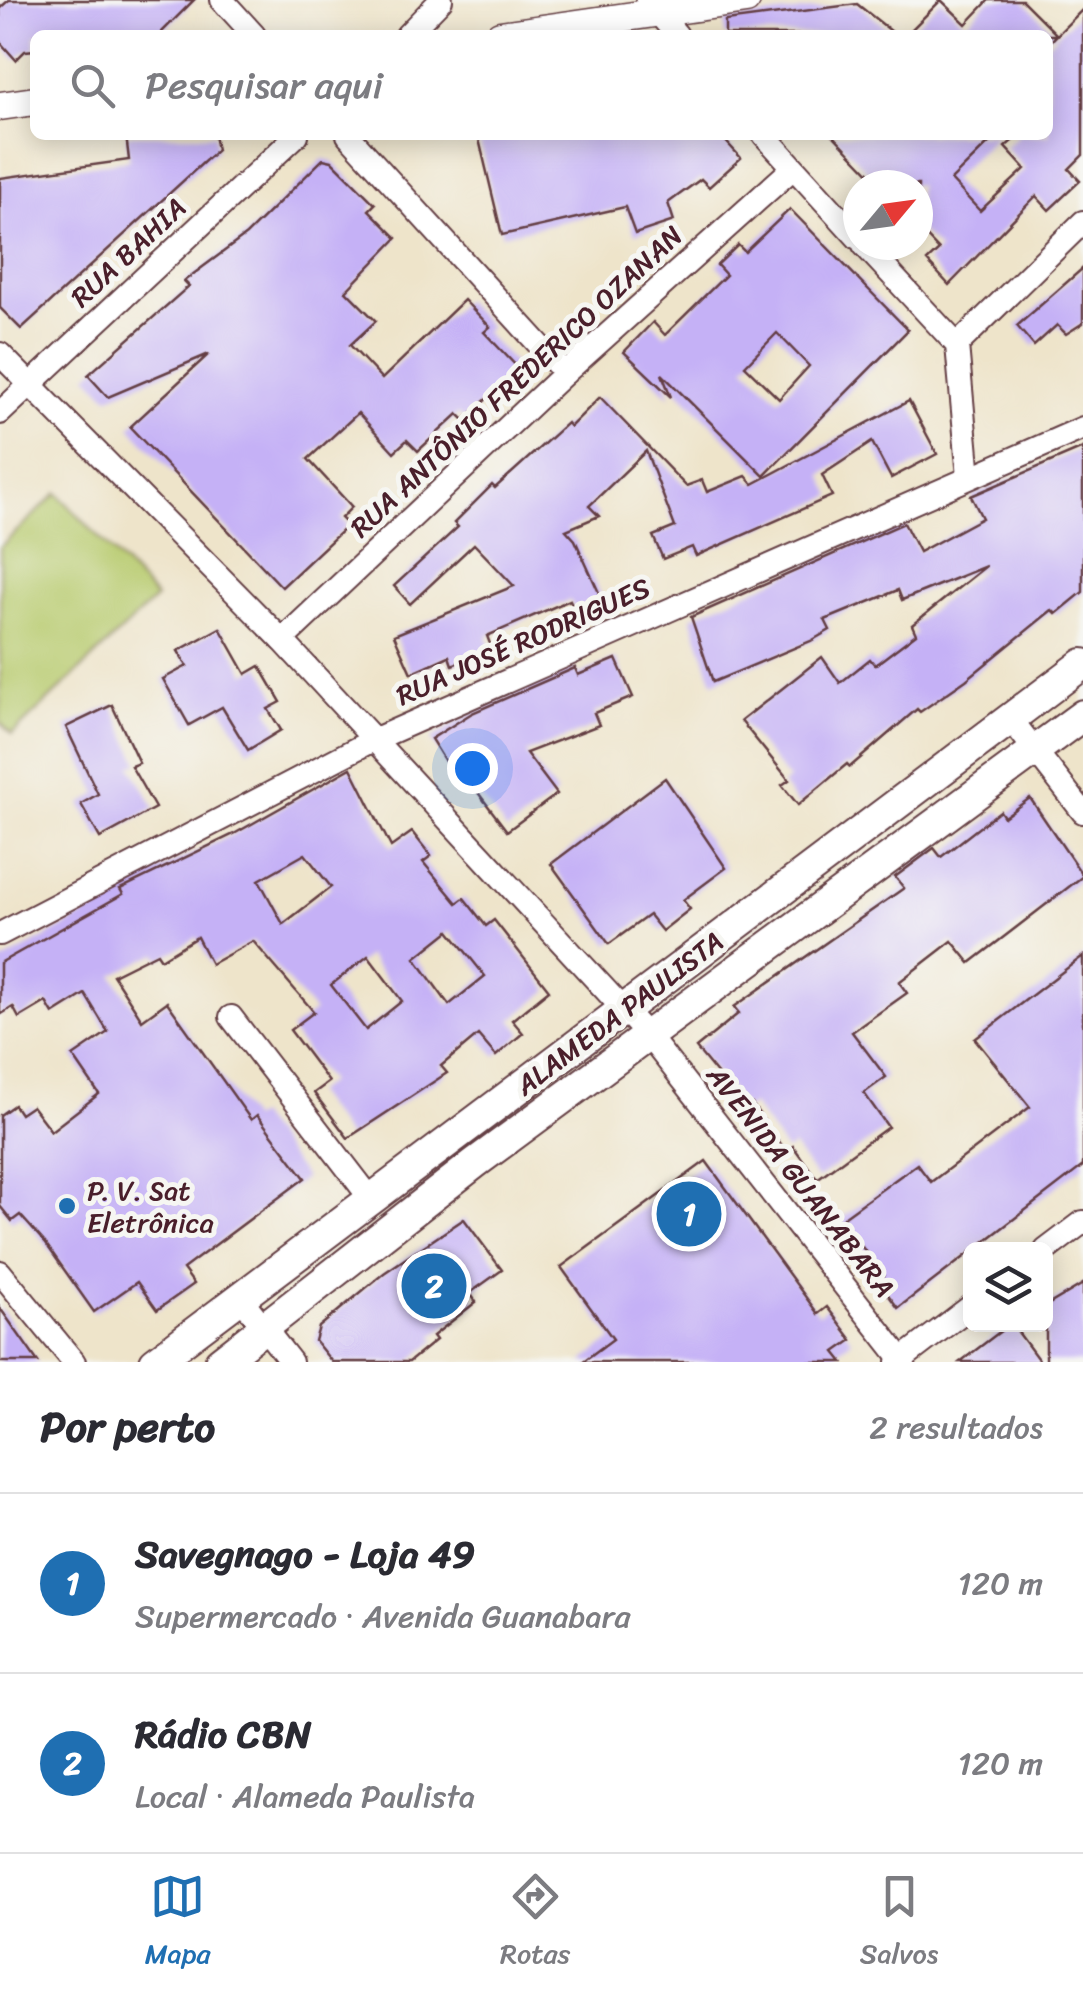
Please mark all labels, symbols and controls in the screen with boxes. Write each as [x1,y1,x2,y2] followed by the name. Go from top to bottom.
[30,30,1053,140] search box
[145,52,383,119] text: Pesquisar aqui
[65,58,120,113] icon: search
[843,170,933,260] north arrow
[59,185,198,320] street label: RUA BAHIA
[338,213,695,550] street label: RUA ANTÔNIO FREDERICO OZANAN
[388,563,658,720] street label: RUA JOSÉ RODRIGUES
[447,743,498,794] your location
[503,918,734,1109] street label: ALAMEDA PAULISTA
[693,1053,908,1309] street label: AVENIDA GUANABARA
[87,1166,214,1247] place label: P. V. Sat Eletrônica
[656,1176,722,1252] pin: 1
[56,1195,78,1217] marker: P. V. Sat Eletrônica
[963,1242,1053,1332] map controls
[963,1242,1053,1332] button: layers
[402,1248,466,1324] pin: 2
[40,1390,215,1464] text: Por perto
[869,1399,1043,1456] text: 2 resultados
[135,1521,475,1588] text: Savegnago - Loja 49
[66,1555,79,1612] text: 1
[958,1555,1043,1612] text: 120 m
[135,1588,631,1645] text: Supermercado · Avenida Guanabara
[135,1701,311,1768] text: Rádio CBN
[63,1735,82,1792] text: 2
[958,1735,1043,1792] text: 120 m
[135,1768,475,1825] text: Local · Alameda Paulista
[145,1869,210,1978] tab: Mapa
[500,1869,570,1978] tab: Rotas
[860,1869,938,1978] tab: Salvos

